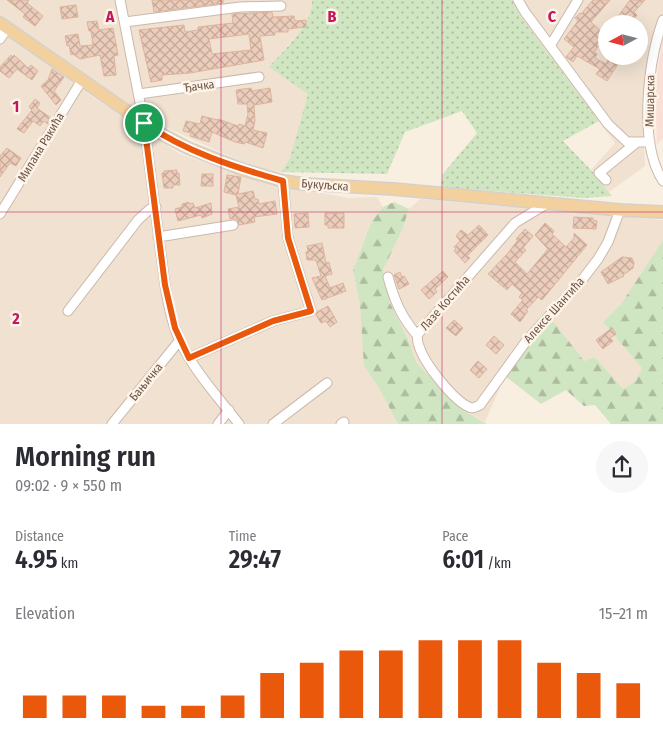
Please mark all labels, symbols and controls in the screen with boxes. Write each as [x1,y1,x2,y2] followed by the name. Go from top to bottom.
[105,7,115,26] text: A
[328,7,337,26] text: B
[548,7,557,26] text: C
[598,15,648,65] north arrow
[598,15,648,65] map controls
[643,75,657,127] street label: Мишарска
[183,77,215,95] street label: Ђачка
[13,97,19,116] text: 1
[123,102,165,144] pin
[130,109,158,137] icon: arrive
[15,110,67,184] street label: Милана Ракића
[301,176,349,194] street label: Букуљска
[417,273,473,333] street label: Лазе Костића
[521,274,587,346] street label: Алексе Шантића
[11,309,20,328] text: 2
[127,360,166,404] street label: Бањичка
[15,440,156,473] text: Morning run
[596,441,648,493] button: share
[15,476,122,495] text: 09:02 · 9 × 550 m
[15,528,64,545] text: Distance
[229,528,256,545] text: Time
[442,528,468,545] text: Pace
[15,545,58,575] text: 4.95
[229,545,281,575] text: 29:47
[442,545,484,575] text: 6:01
[58,555,78,572] text: km
[484,555,511,572] text: /km
[15,604,75,623] text: Elevation
[599,604,648,623] text: 15–21 m

